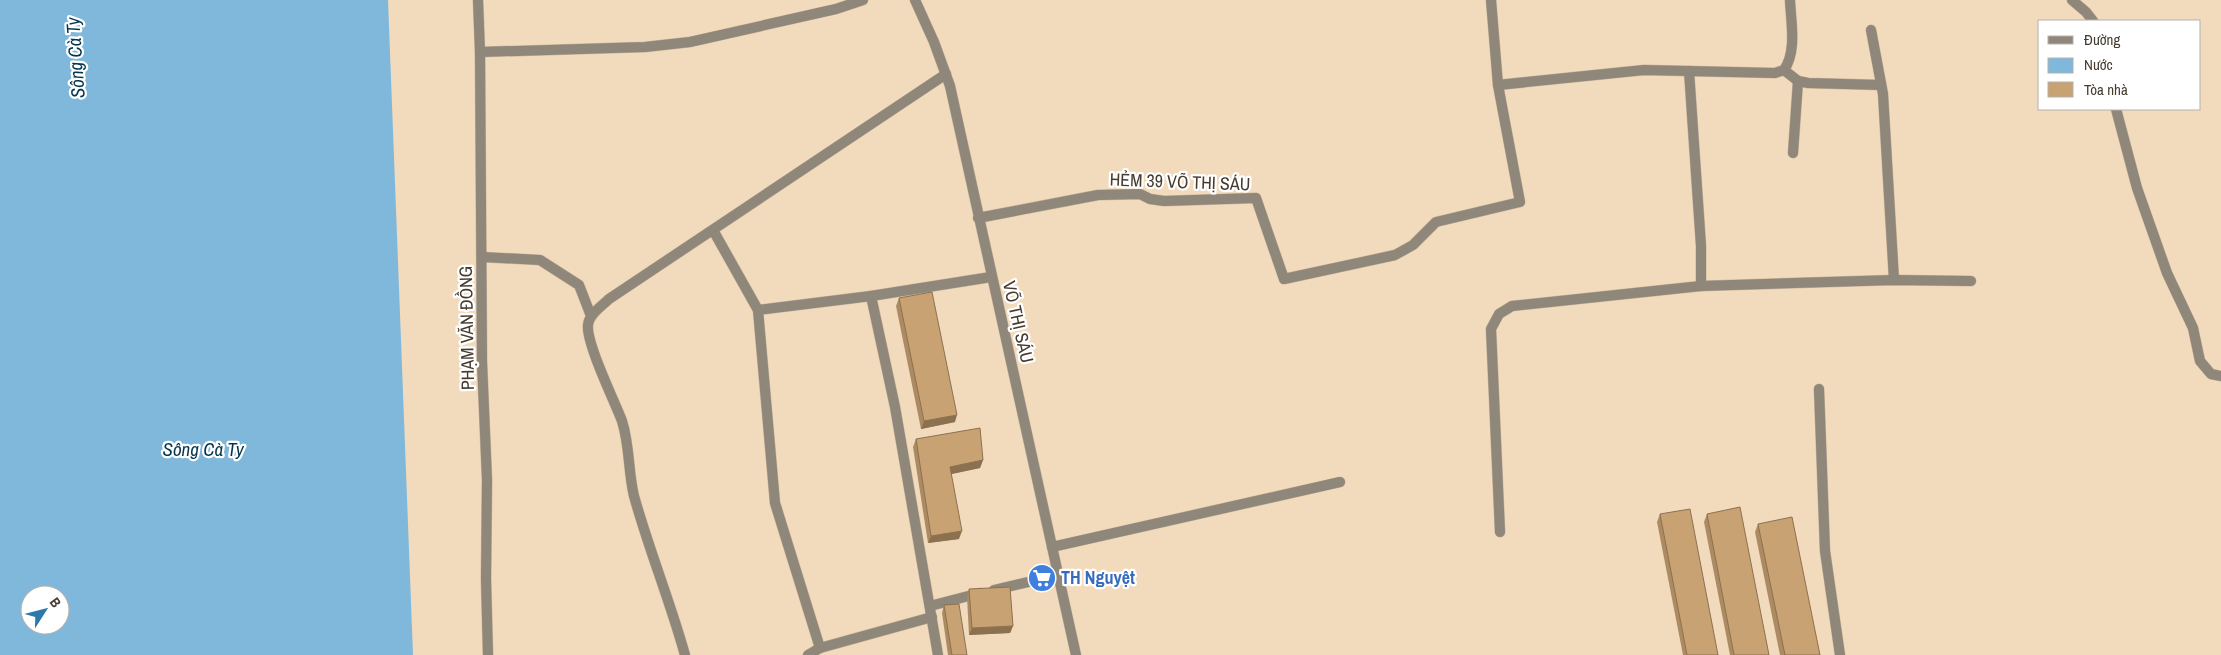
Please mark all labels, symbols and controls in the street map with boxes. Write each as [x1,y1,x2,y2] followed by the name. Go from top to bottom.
[59,16,91,99] water label: Sông Cà Ty
[2038,20,2201,110] legend
[2084,29,2120,50] text: Đường
[2084,54,2113,75] text: Nước
[2084,79,2128,100] text: Tòa nhà
[1109,167,1251,196] street label: HẺM 39 VÕ THỊ SÁU
[453,266,480,390] street label: PHẠM VĂN ĐỒNG
[997,278,1040,365] street label: VÕ THỊ SÁU
[163,436,245,462] water label: Sông Cà Ty
[1027,563,1057,593] supermarket icon: TH Nguyệt
[1061,565,1135,590] place label: TH Nguyệt
[20,585,70,635] north arrow
[46,594,65,611] text: B

